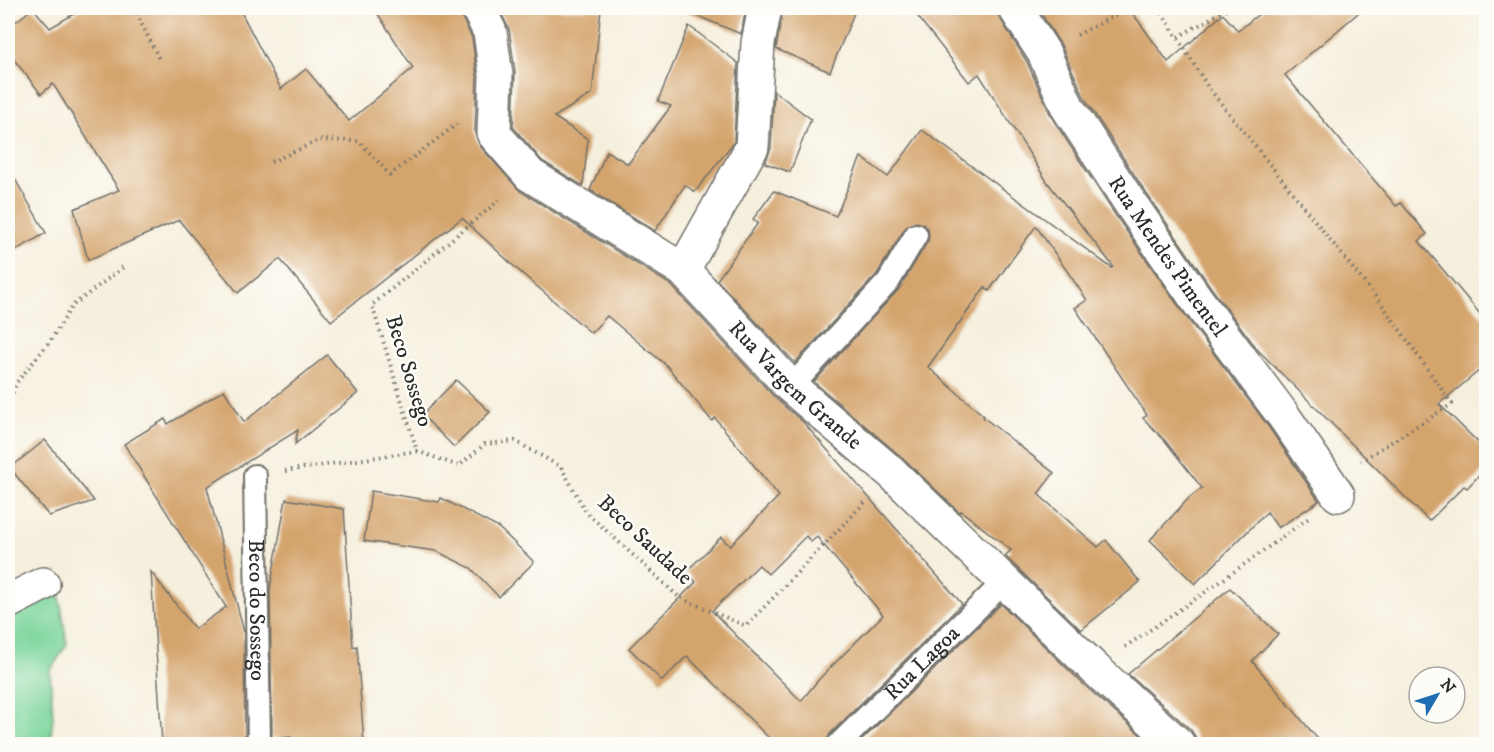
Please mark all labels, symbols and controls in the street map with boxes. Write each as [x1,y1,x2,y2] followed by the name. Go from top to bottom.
[1102,170,1233,342] street label: Rua Mendes Pimentel
[379,312,439,430] street label: Beco Sossego
[723,315,868,455] street label: Rua Vargem Grande
[592,489,698,591] street label: Beco Saudade
[242,539,272,681] street label: Beco do Sossego
[878,619,966,706] street label: Rua Lagoa
[1407,665,1467,725] north arrow
[1436,675,1460,698] text: N

